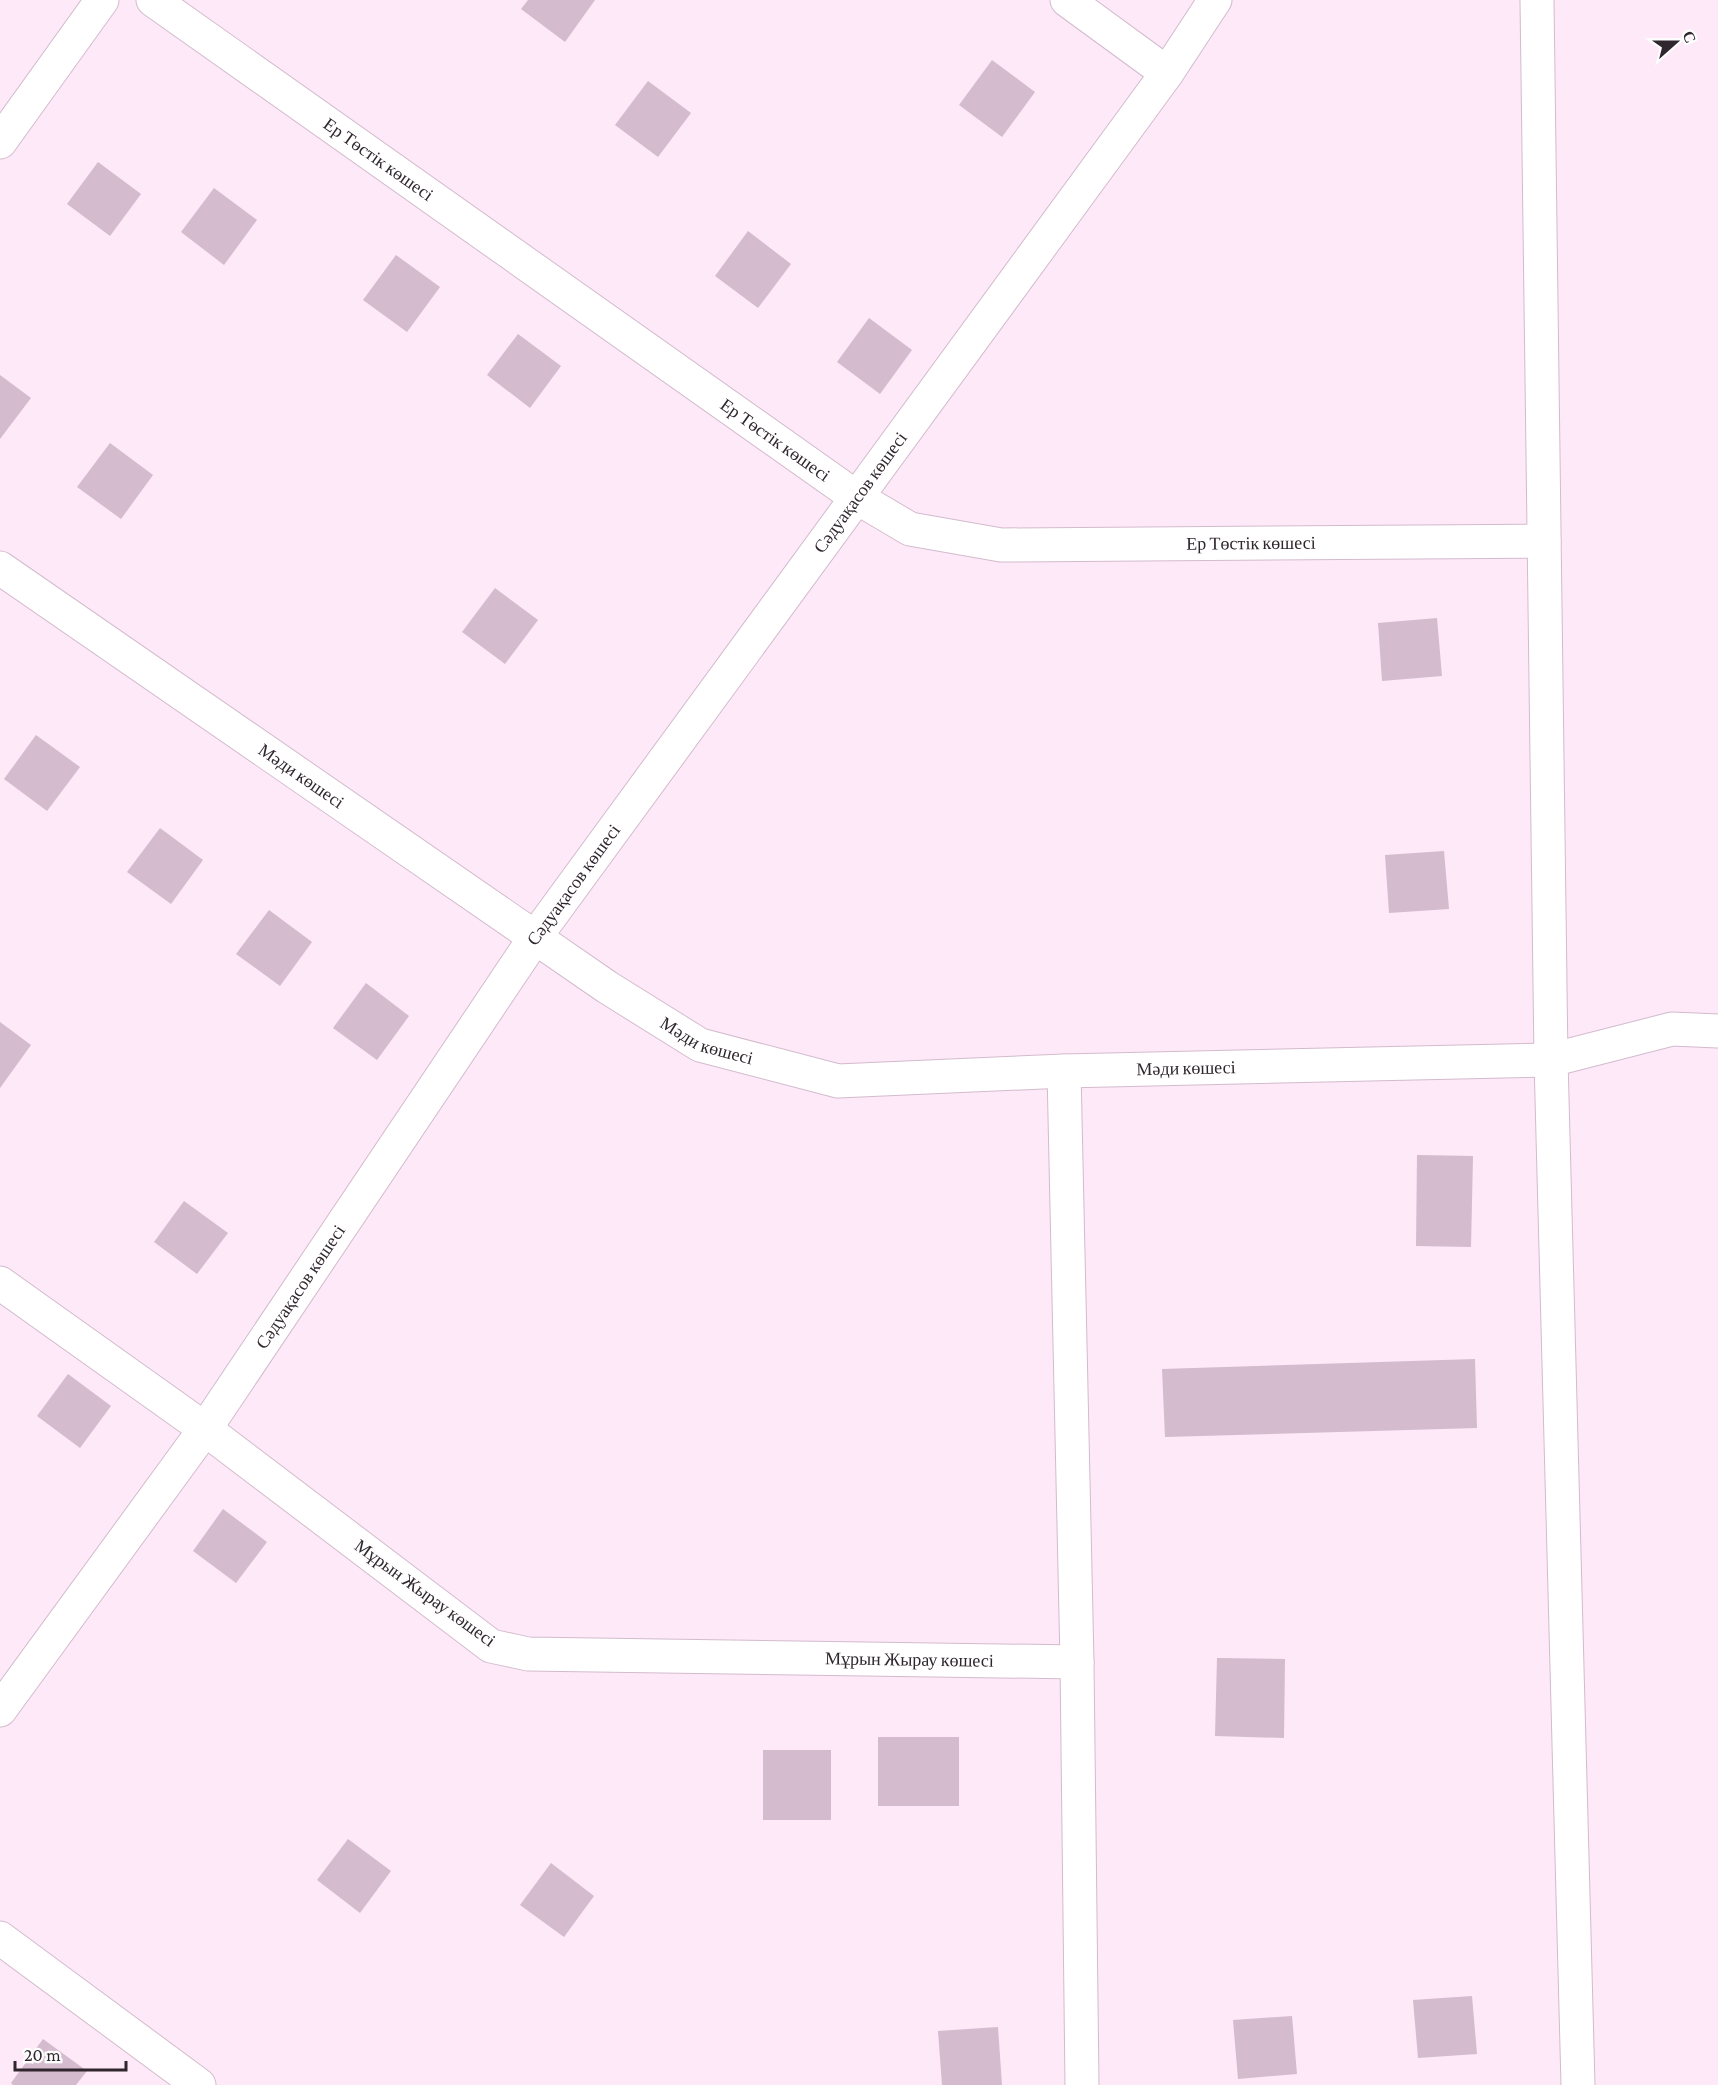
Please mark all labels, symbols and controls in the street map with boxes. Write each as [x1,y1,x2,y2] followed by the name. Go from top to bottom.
[1646,12,1706,72] north arrow
[1680,28,1700,45] text: С
[320,114,437,205] street label: Ер Төстік көшесі
[717,394,834,485] street label: Ер Төстік көшесі
[809,428,911,557] street label: Сәдуақасов көшесі
[1186,533,1316,554] street label: Ер Төстік көшесі
[255,739,348,812] street label: Мәди көшесі
[523,821,624,949] street label: Сәдуақасов көшесі
[657,1013,755,1068] street label: Мәди көшесі
[1136,1057,1236,1079] street label: Мәди көшесі
[252,1221,349,1353] street label: Сәдуақасов көшесі
[351,1535,499,1651] street label: Мұрын Жырау көшесі
[825,1648,994,1671] street label: Мұрын Жырау көшесі
[15,2034,126,2072] scale bar
[24,2045,61,2065] text: 20 m

